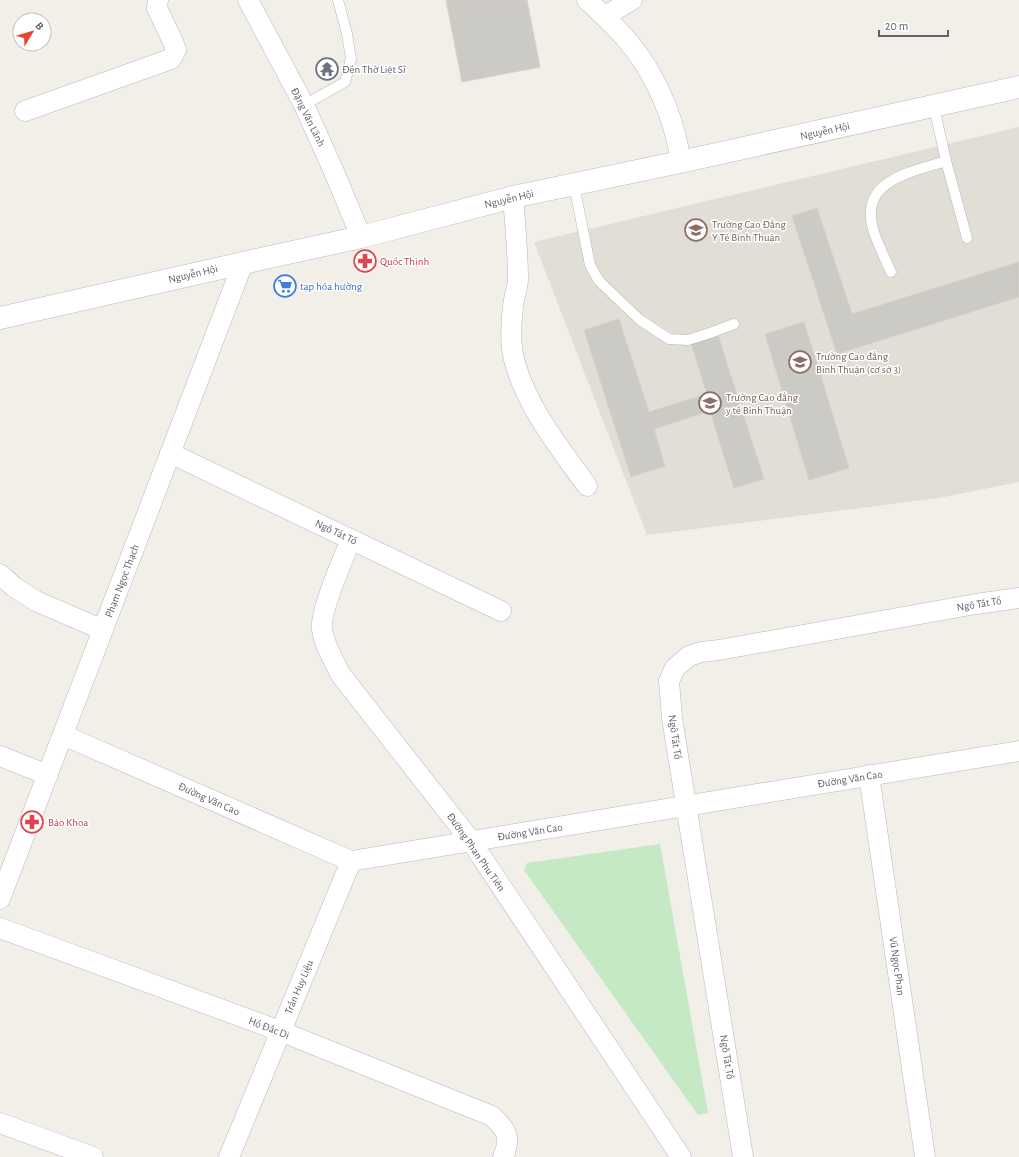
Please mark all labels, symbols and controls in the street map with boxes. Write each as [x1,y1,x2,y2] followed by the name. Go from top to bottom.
[12,12,52,52] north arrow
[879,12,948,38] scale bar
[33,20,46,33] text: B
[885,20,908,32] text: 20 m
[314,56,340,82] temple icon: Đền Thờ Liệt Sĩ
[342,64,406,75] place label: Đền Thờ Liệt Sĩ
[289,86,327,148] street label: Đặng Văn Lãnh
[799,120,851,142] street label: Nguyễn Hội
[483,188,535,210] street label: Nguyễn Hội
[683,217,709,243] school or university icon: Trường Cao Đẳng Y Tế Bình Thuận
[712,219,786,243] place label: Trường Cao Đẳng Y Tế Bình Thuận
[352,248,378,274] pharmacy icon: Quốc Thịnh
[380,256,429,267] place label: Quốc Thịnh
[167,263,219,285] street label: Nguyễn Hội
[272,273,298,299] supermarket icon: tạp hóa hường
[300,281,363,292] place label: tạp hóa hường
[787,349,813,375] school or university icon: Trường Cao đẳng Bình Thuận (cơ sở 3)
[816,351,901,375] place label: Trường Cao đẳng Bình Thuận (cơ sở 3)
[697,390,723,416] school or university icon: Trường Cao đẳng y tế Bình Thuận
[725,392,799,416] place label: Trường Cao đẳng y tế Bình Thuận
[313,518,359,546] street label: Ngô Tất Tố
[103,543,141,619] street label: Phạm Ngọc Thạch
[956,595,1002,613] street label: Ngô Tất Tố
[666,714,684,760] street label: Ngô Tất Tố
[817,768,883,790] street label: Đường Văn Cao
[177,781,241,817] street label: Đường Văn Cao
[19,809,45,835] pharmacy icon: Bảo Khoa
[445,811,507,893] street label: Đường Phan Phu Tiên
[48,817,88,828] place label: Bảo Khoa
[497,821,563,843] street label: Đường Văn Cao
[887,936,907,996] street label: Vũ Ngọc Phan
[283,958,316,1016] street label: Trần Huy Liệu
[247,1015,291,1041] street label: Hồ Đắc Di
[718,1034,736,1080] street label: Ngô Tất Tố

